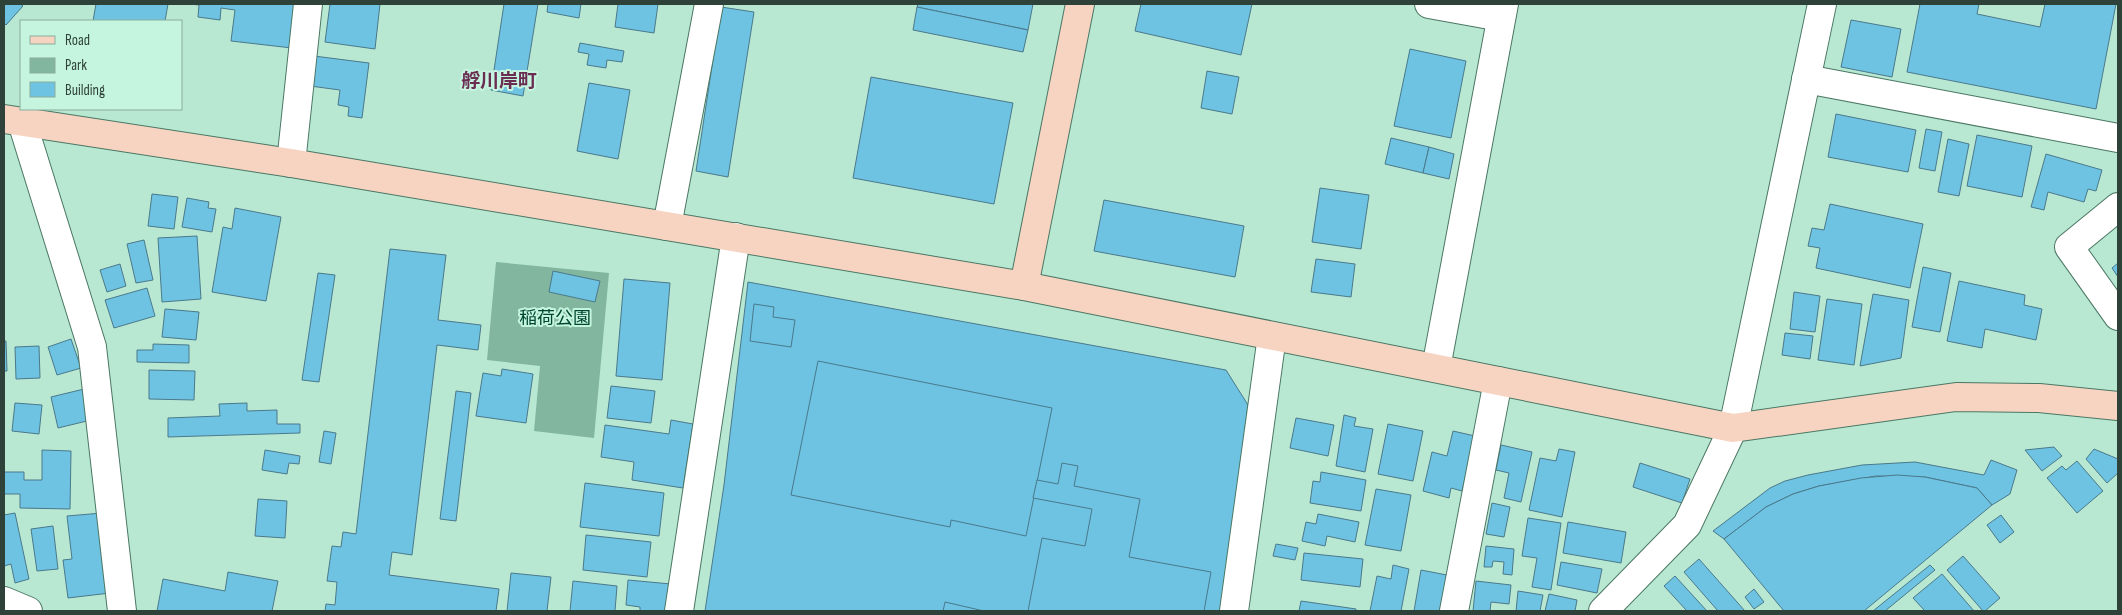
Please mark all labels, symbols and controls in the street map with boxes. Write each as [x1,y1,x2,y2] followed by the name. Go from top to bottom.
[20,20,182,110] legend
[65,31,90,50] text: Road
[65,56,87,75] text: Park
[461,70,537,93] district label: 艀川岸町
[65,81,105,100] text: Building
[519,308,591,329] park label: 稲荷公園

